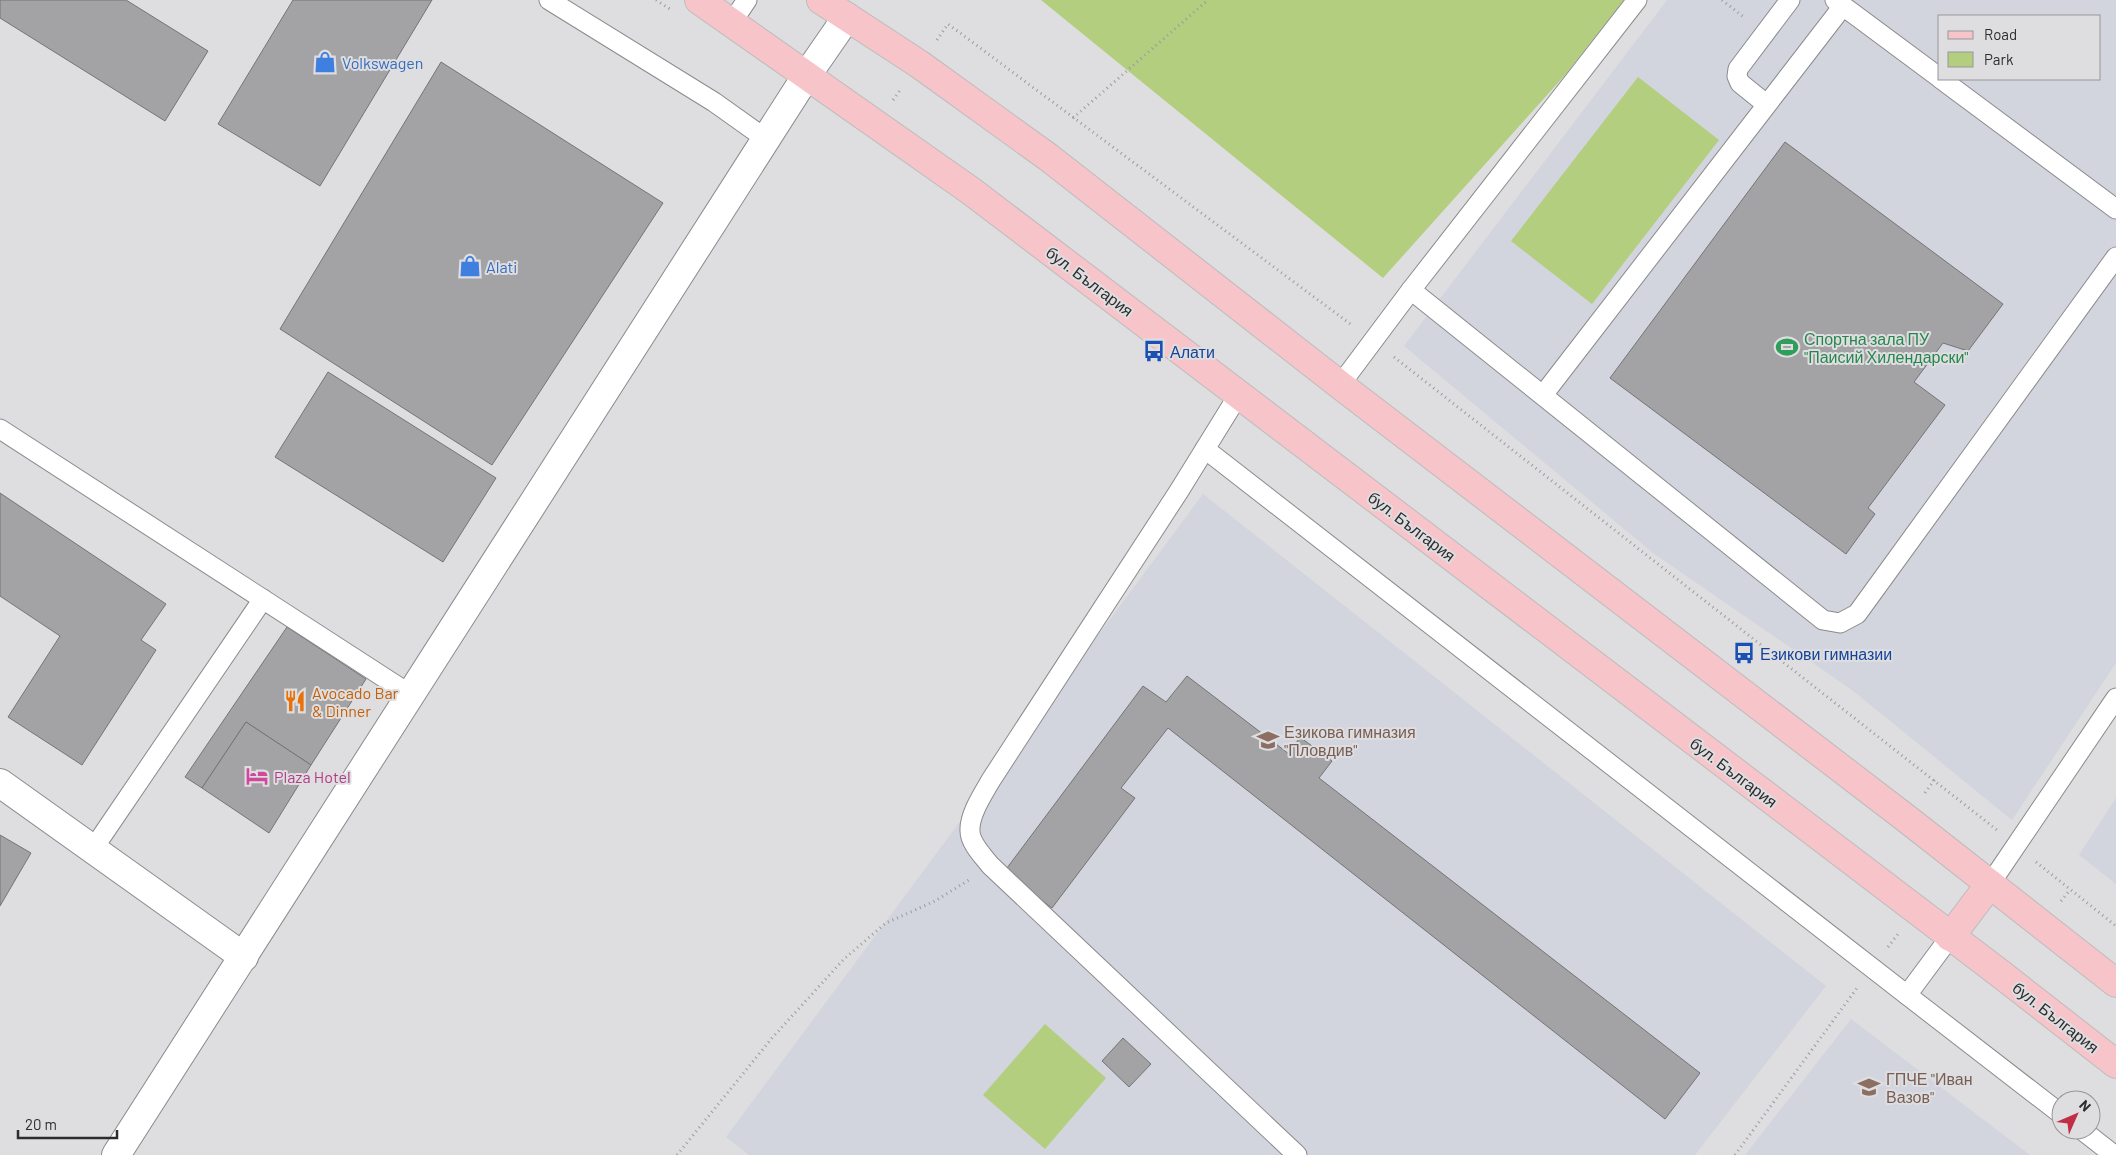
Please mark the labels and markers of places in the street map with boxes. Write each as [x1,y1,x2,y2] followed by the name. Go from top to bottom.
[312,49,338,75] shop icon: Volkswagen
[342,53,423,72] place label: Volkswagen
[457,253,483,279] shop icon: Alati
[486,257,517,276] place label: Alati
[1804,329,1969,366] place label: Спортна зала ПУ "Паисий Хилендарски"
[1774,334,1800,360] sports icon: Спортна зала ПУ "Паисий Хилендарски"
[1141,338,1167,364] bus stop icon: Алати
[1170,342,1215,361] place label: Алати
[1731,640,1757,666] bus stop icon: Езикови гимназии
[1760,644,1892,663] place label: Езикови гимназии
[312,683,399,720] place label: Avocado Bar & Dinner
[282,688,308,714] restaurant icon: Avocado Bar & Dinner
[1284,722,1416,759] place label: Езикова гимназия "Пловдив"
[1255,727,1281,753] school or university icon: Езикова гимназия "Пловдив"
[244,763,270,789] hotel icon: Plaza Hotel
[274,767,351,786] place label: Plaza Hotel
[1886,1069,1972,1106] place label: ГПЧЕ "Иван Вазов"
[1856,1074,1882,1100] school or university icon: ГПЧЕ "Иван Вазов"

